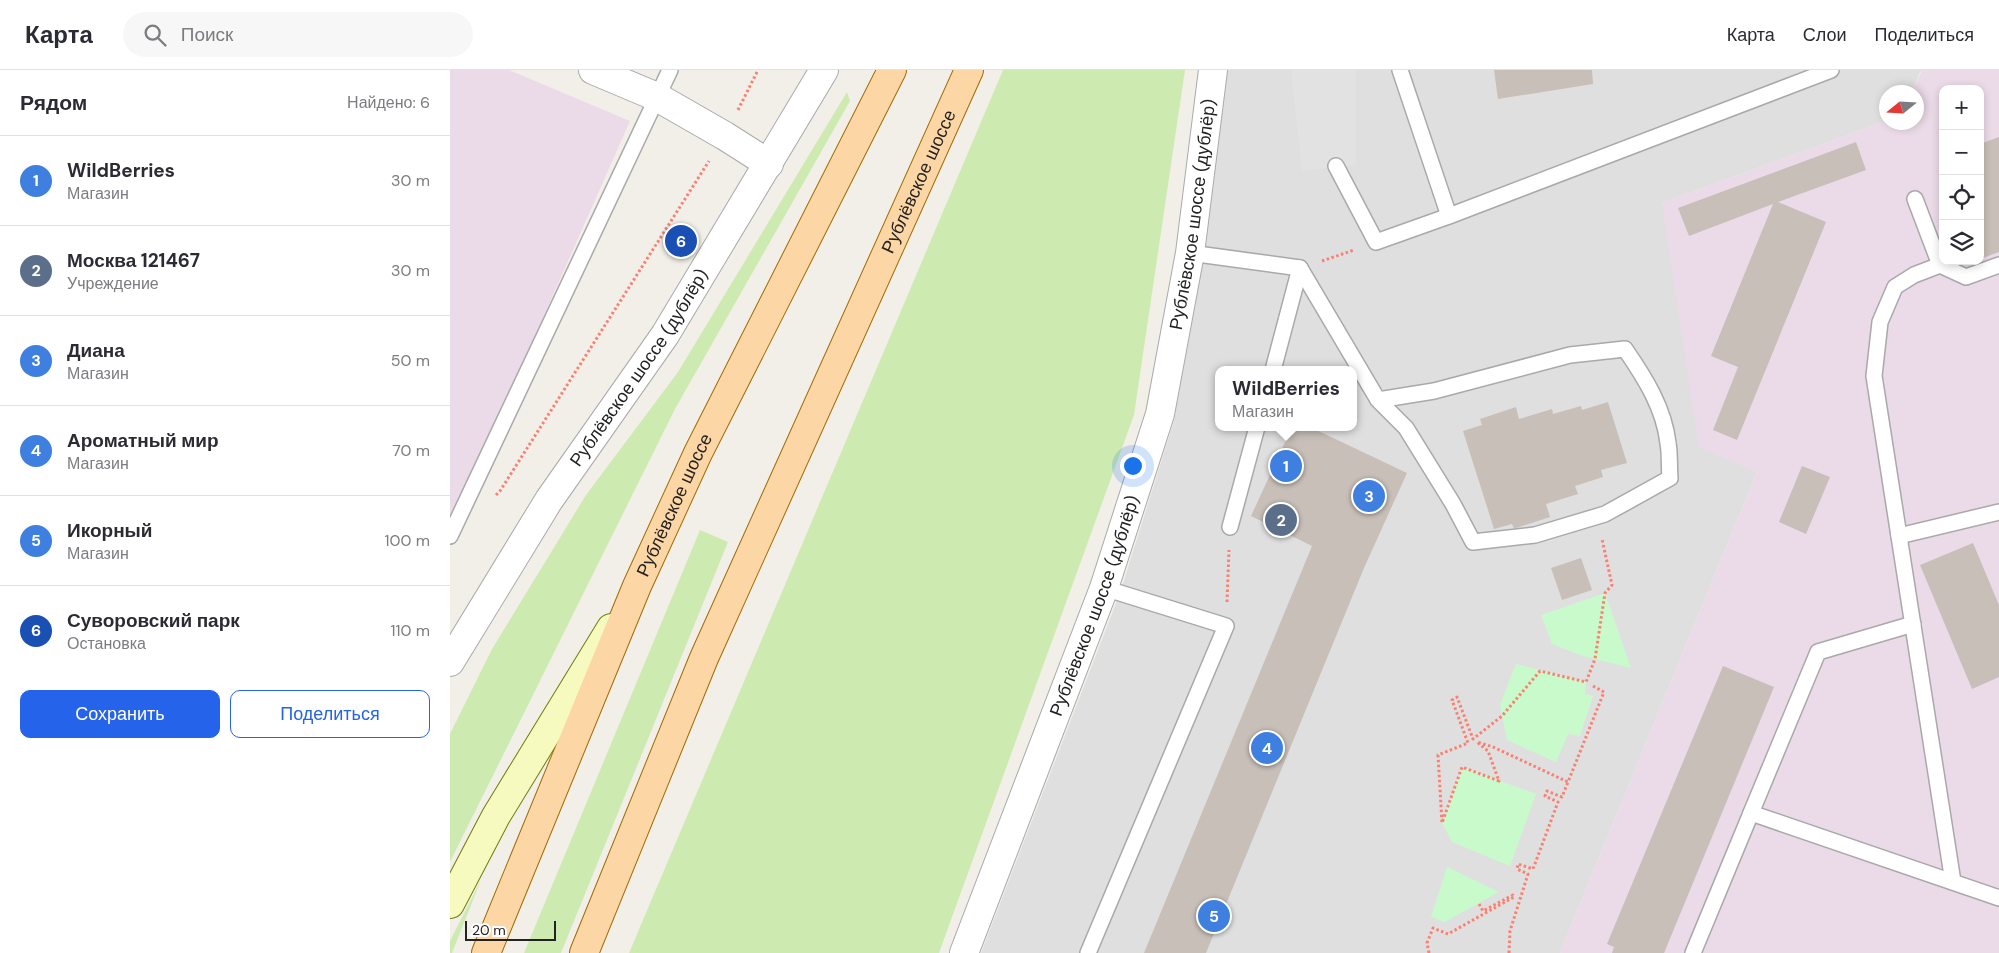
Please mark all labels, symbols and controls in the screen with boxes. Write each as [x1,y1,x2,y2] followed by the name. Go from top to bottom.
[123,12,473,57] search box
[25,19,93,50] text: Карта
[141,21,169,49] icon: search
[181,22,233,47] text: Поиск
[1727,23,1775,47] text: Карта
[1803,23,1847,47] text: Слои
[1875,23,1974,47] text: Поделиться
[1879,85,1924,130] north arrow
[1939,85,1984,265] map controls
[1939,85,1984,130] button: +
[20,89,87,117] text: Рядом
[347,92,430,113] text: Найдено: 6
[1164,98,1221,332] street label: Рублёвское шоссе (дублёр)
[876,106,961,257] street label: Рублёвское шоссе
[1939,130,1984,175] button: −
[67,158,175,183] text: WildBerries
[33,170,39,191] text: 1
[391,170,430,191] text: 30 m
[1939,175,1984,220] button: locate
[67,183,129,204] text: Магазин
[1939,220,1984,265] button: layers
[665,222,697,260] pin: 6
[67,248,200,273] text: Москва 121467
[31,260,41,281] text: 2
[391,260,430,281] text: 30 m
[564,265,714,471] street label: Рублёвское шоссе (дублёр)
[67,273,159,294] text: Учреждение
[67,338,125,363] text: Диана
[31,350,41,371] text: 3
[391,350,430,371] text: 50 m
[67,363,129,384] text: Магазин
[1215,366,1357,431] popup
[1232,376,1340,401] text: WildBerries
[1232,401,1294,422] text: Магазин
[67,428,219,453] text: Ароматный мир
[631,429,718,580] street label: Рублёвское шоссе
[31,440,41,461] text: 4
[392,440,430,461] text: 70 m
[1270,447,1302,485] pin: 1
[67,453,129,474] text: Магазин
[1120,453,1146,479] your location
[1353,477,1385,515] pin: 3
[1044,492,1145,720] street label: Рублёвское шоссе (дублёр)
[1265,501,1297,539] pin: 2
[67,518,153,543] text: Икорный
[31,530,41,551] text: 5
[385,530,430,551] text: 100 m
[67,543,129,564] text: Магазин
[67,608,240,633] text: Суворовский парк
[31,620,41,641] text: 6
[391,620,430,641] text: 110 m
[67,633,146,654] text: Остановка
[20,690,220,738] button: Сохранить
[230,690,430,738] button: Поделиться
[1251,729,1283,767] pin: 4
[1198,897,1230,935] pin: 5
[465,918,556,941] scale bar
[472,921,506,939] text: 20 m

